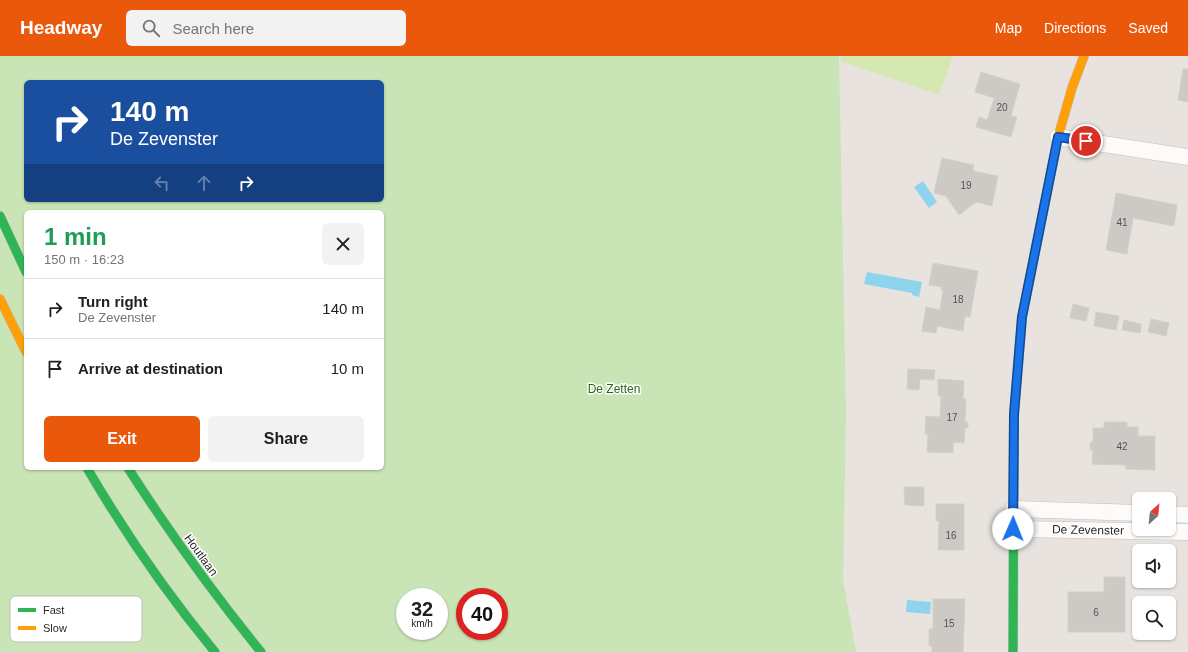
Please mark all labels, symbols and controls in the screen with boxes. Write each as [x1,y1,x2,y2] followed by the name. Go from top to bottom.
[126,10,406,46] search box
[20,17,102,38] text: Headway
[140,17,162,39] icon: search
[172,20,254,37] text: Search here
[995,20,1022,36] text: Map
[1044,20,1106,36] text: Directions
[1128,20,1168,36] text: Saved
[44,96,96,148] icon: right
[110,96,189,127] text: 140 m
[996,102,1008,113] house number: 20
[1069,124,1103,158] pin
[110,129,218,149] text: De Zevenster
[1075,130,1097,152] icon: arrive
[151,172,173,194] icon: left
[193,172,215,194] icon: ahead
[235,172,257,194] icon: right
[960,180,972,191] house number: 19
[1116,217,1128,228] house number: 41
[44,223,107,250] text: 1 min
[322,223,364,265] button: close
[44,252,124,267] text: 150 m · 16:23
[78,293,148,310] text: Turn right
[952,294,964,305] house number: 18
[44,298,66,320] icon: right
[322,300,364,317] text: 140 m
[78,310,156,325] text: De Zevenster
[44,358,66,380] icon: arrive
[78,360,223,377] text: Arrive at destination
[331,360,364,377] text: 10 m
[588,382,640,396] park label: De Zetten
[946,412,958,423] house number: 17
[44,416,200,462] button: Exit
[208,416,364,462] button: Share
[1116,441,1128,452] house number: 42
[1132,492,1176,536] north arrow
[1132,492,1176,640] map controls
[992,508,1034,550] position arrow
[1052,522,1124,538] street label: De Zevenster
[945,530,957,541] house number: 16
[181,531,221,579] street label: Houtlaan
[1132,544,1176,588] button: sound
[456,588,508,640] speed limit sign: 40
[10,596,142,642] legend
[1132,596,1176,640] button: search
[411,598,433,620] text: 32
[43,604,64,616] text: Fast
[1093,607,1099,618] house number: 6
[411,618,433,629] text: km/h
[943,618,955,629] house number: 15
[43,622,67,634] text: Slow

